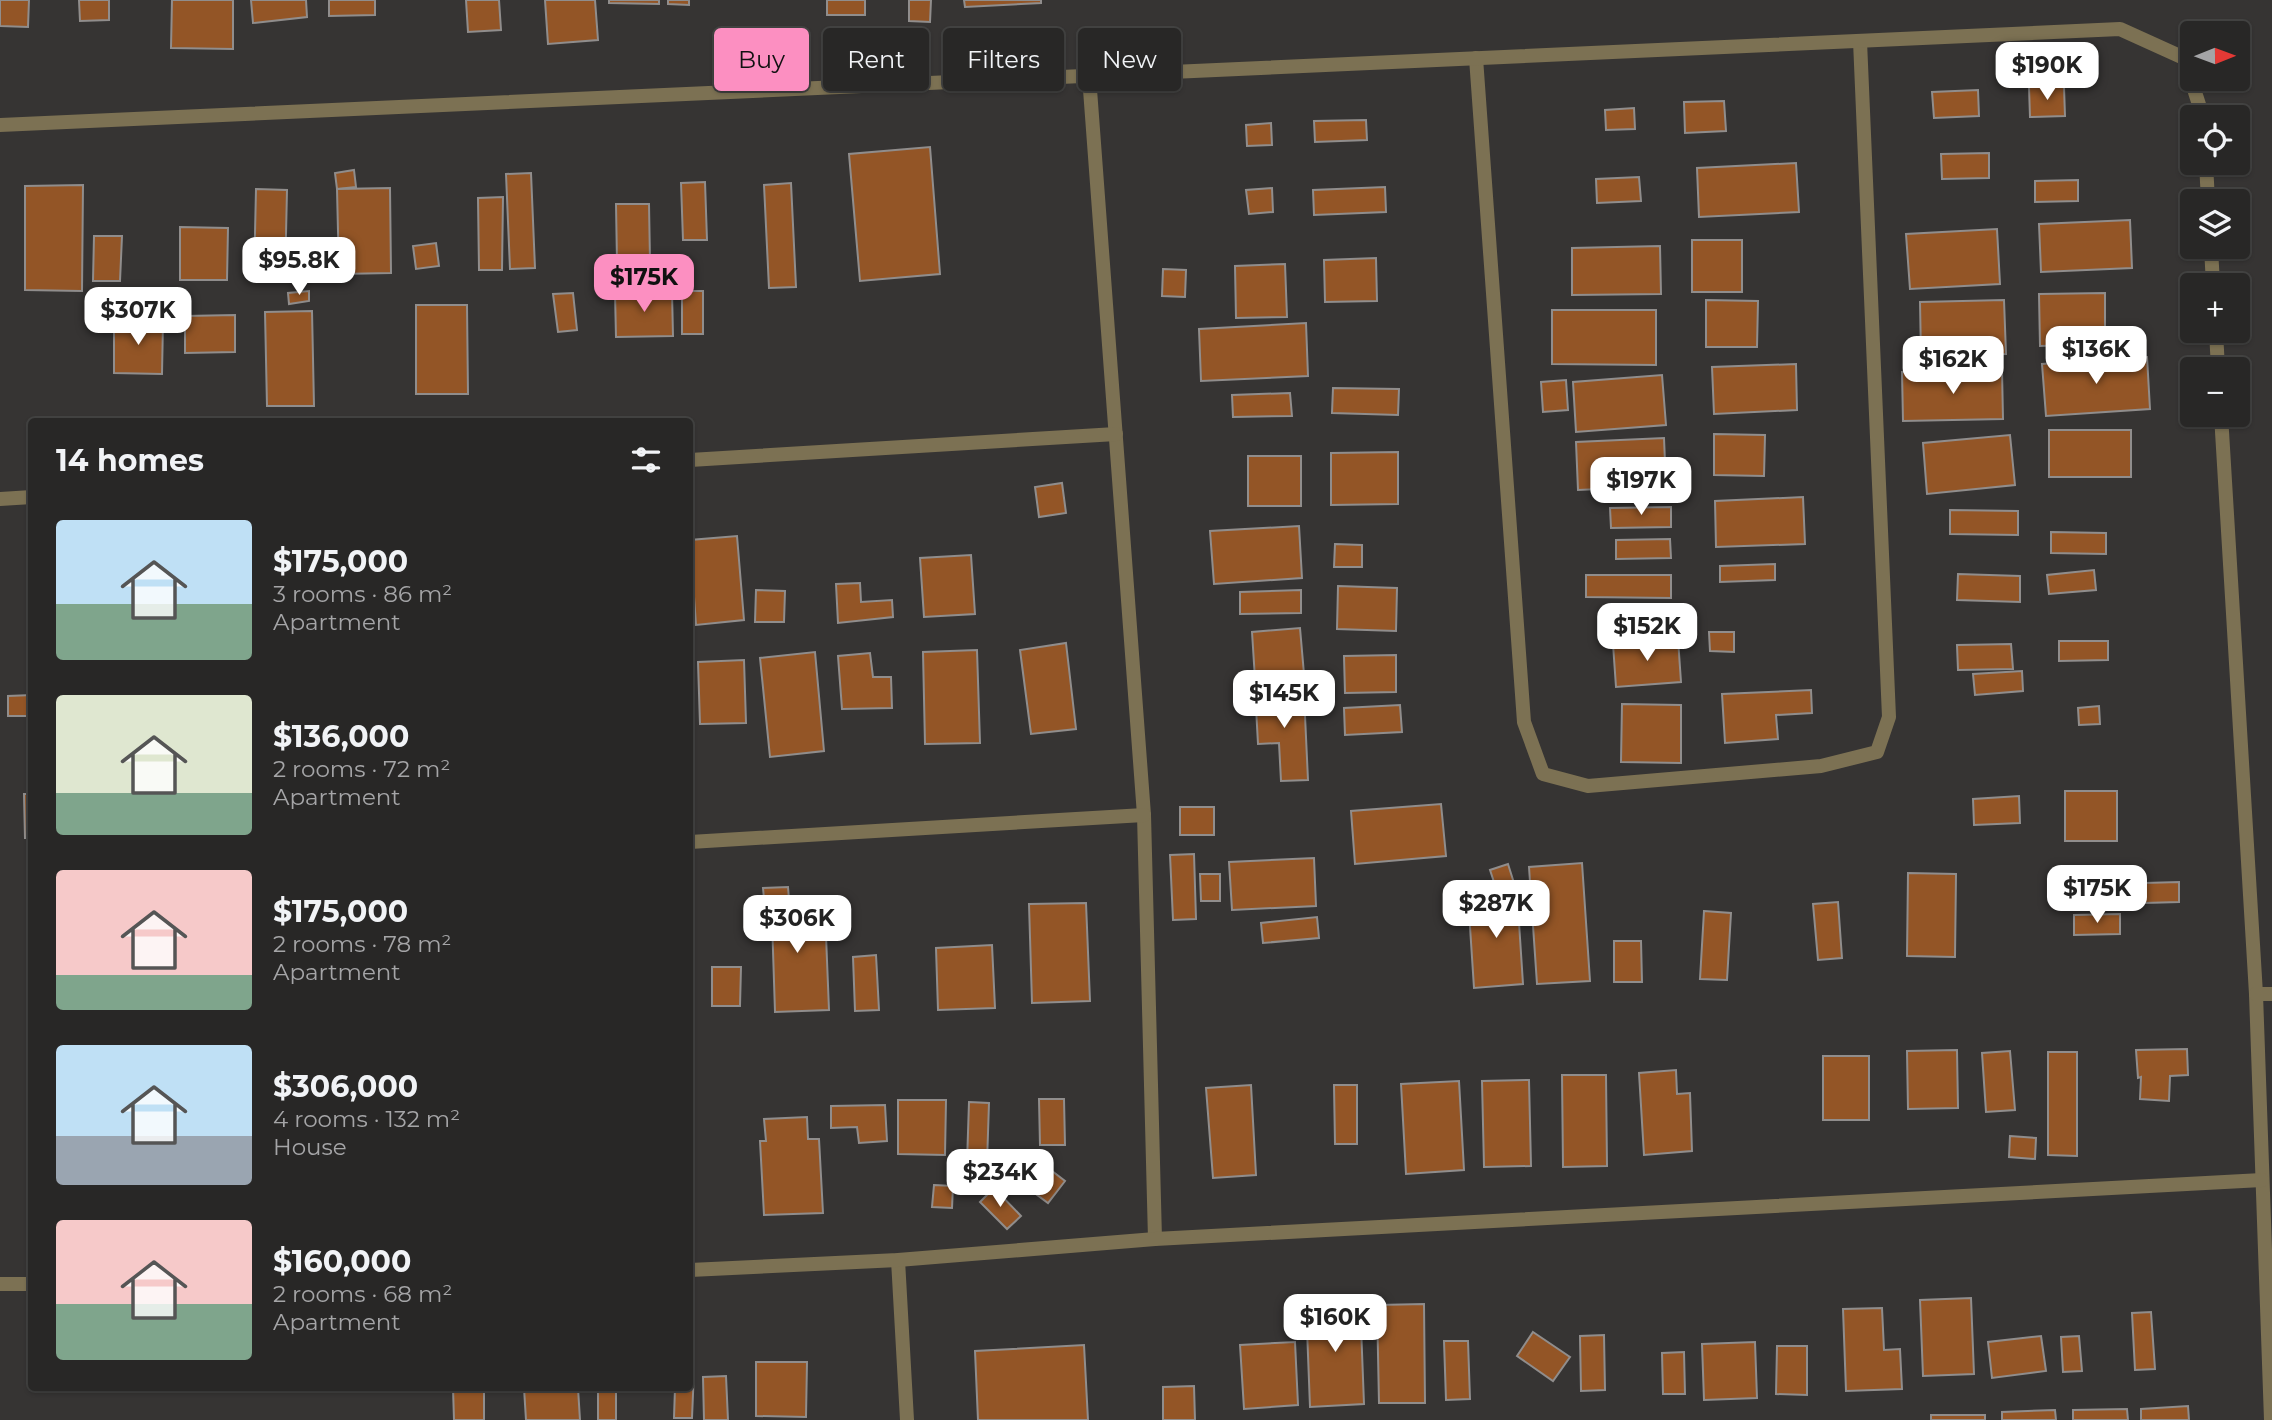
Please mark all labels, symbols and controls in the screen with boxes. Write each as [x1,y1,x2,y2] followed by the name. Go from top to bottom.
[2180,21,2250,91] north arrow
[2180,21,2250,427] map controls
[714,28,809,91] chip: Buy
[823,28,929,91] chip: Rent
[943,28,1064,91] chip: Filters
[1078,28,1181,91] chip: New
[1998,42,2096,102] pin: $190K
[2012,51,2082,79] text: $190K
[2180,105,2250,175] button: locate
[2180,189,2250,259] button: layers
[242,238,356,297] pin: $95.8K
[258,246,340,274] text: $95.8K
[595,254,693,314] pin: $175K
[610,263,678,291] text: $175K
[2180,273,2250,343] button: +
[89,288,187,347] pin: $307K
[100,296,176,324] text: $307K
[2047,326,2145,386] pin: $136K
[2062,335,2130,363] text: $136K
[1904,336,2002,396] pin: $162K
[1919,345,1987,373] text: $162K
[2180,357,2250,427] button: −
[627,441,665,479] icon: filters
[56,442,204,479] text: 14 homes
[1592,458,1690,517] pin: $197K
[1606,466,1676,494] text: $197K
[273,543,408,580] text: $175,000
[112,548,196,632] icon: home
[273,580,452,608] text: 3 rooms · 86 m²
[1598,604,1696,663] pin: $152K
[273,608,401,636] text: Apartment
[1613,612,1681,640] text: $152K
[1235,670,1333,730] pin: $145K
[1249,679,1319,707] text: $145K
[273,718,409,755] text: $136,000
[112,723,196,807] icon: home
[273,755,450,783] text: 2 rooms · 72 m²
[273,783,401,811] text: Apartment
[2048,866,2146,925] pin: $175K
[2063,874,2131,902] text: $175K
[1447,880,1545,940] pin: $287K
[1459,889,1533,917] text: $287K
[273,893,408,930] text: $175,000
[748,895,846,955] pin: $306K
[112,898,196,982] icon: home
[759,904,835,932] text: $306K
[273,930,451,958] text: 2 rooms · 78 m²
[273,958,401,986] text: Apartment
[273,1068,418,1105] text: $306,000
[112,1073,196,1157] icon: home
[273,1105,460,1133] text: 4 rooms · 132 m²
[273,1133,347,1161] text: House
[951,1150,1049,1209] pin: $234K
[963,1158,1037,1186] text: $234K
[273,1243,411,1280] text: $160,000
[112,1248,196,1332] icon: home
[273,1280,452,1308] text: 2 rooms · 68 m²
[1286,1294,1384,1354] pin: $160K
[1300,1303,1370,1331] text: $160K
[273,1308,401,1336] text: Apartment

